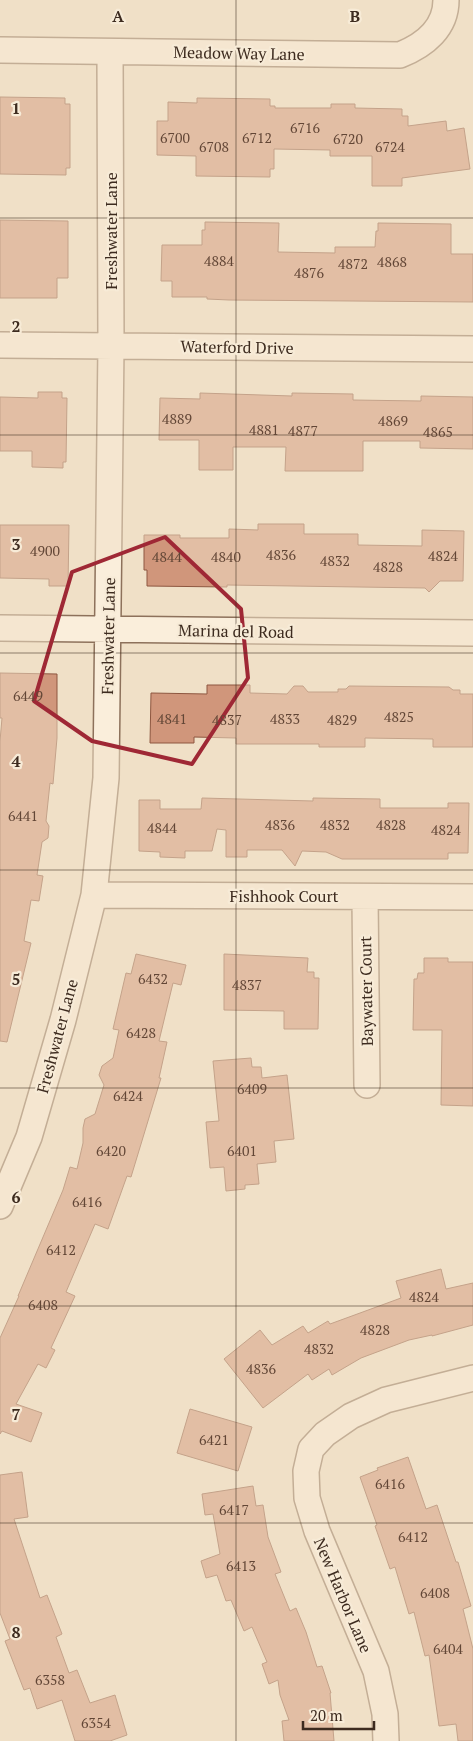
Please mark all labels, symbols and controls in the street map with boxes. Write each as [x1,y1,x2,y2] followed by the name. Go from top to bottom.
[112,5,124,27] text: A
[350,5,360,27] text: B
[173,41,305,65] street label: Meadow Way Lane
[11,97,21,119] text: 1
[290,118,320,137] house number: 6716
[160,128,190,147] house number: 6700
[242,128,272,147] house number: 6712
[333,129,363,148] house number: 6720
[199,137,229,156] house number: 6708
[375,137,405,156] house number: 6724
[100,172,122,290] street label: Freshwater Lane
[204,251,234,270] house number: 4884
[377,252,407,271] house number: 4868
[338,254,368,273] house number: 4872
[294,263,324,282] house number: 4876
[11,315,21,337] text: 2
[180,335,294,359] street label: Waterford Drive
[162,409,192,428] house number: 4889
[378,411,408,430] house number: 4869
[249,420,279,439] house number: 4881
[288,421,318,440] house number: 4877
[423,422,453,441] house number: 4865
[11,533,21,555] text: 3
[30,541,60,560] house number: 4900
[266,545,296,564] house number: 4836
[428,546,458,565] house number: 4824
[152,547,182,566] house number: 4844
[211,547,241,566] house number: 4840
[320,551,350,570] house number: 4832
[373,557,403,576] house number: 4828
[96,577,120,695] street label: Freshwater Lane
[178,619,294,643] street label: Marina del Road
[13,686,43,705] house number: 6449
[384,707,414,726] house number: 4825
[157,709,187,728] house number: 4841
[270,709,300,728] house number: 4833
[212,710,242,729] house number: 4837
[327,710,357,729] house number: 4829
[11,750,21,772] text: 4
[8,806,38,825] house number: 6441
[265,815,295,834] house number: 4836
[320,815,350,834] house number: 4832
[376,815,406,834] house number: 4828
[147,818,177,837] house number: 4844
[431,820,461,839] house number: 4824
[229,885,339,907] street label: Fishhook Court
[354,936,378,1046] street label: Baywater Court
[11,968,21,990] text: 5
[138,969,168,988] house number: 6432
[232,975,262,994] house number: 4837
[31,976,83,1096] street label: Freshwater Lane
[126,1023,156,1042] house number: 6428
[237,1079,267,1098] house number: 6409
[113,1086,143,1105] house number: 6424
[96,1141,126,1160] house number: 6420
[227,1141,257,1160] house number: 6401
[11,1186,21,1208] text: 6
[72,1192,102,1211] house number: 6416
[46,1240,76,1259] house number: 6412
[409,1287,439,1306] house number: 4824
[28,1295,58,1314] house number: 6408
[360,1320,390,1339] house number: 4828
[304,1339,334,1358] house number: 4832
[246,1359,276,1378] house number: 4836
[11,1403,21,1425] text: 7
[199,1430,229,1449] house number: 6421
[375,1474,405,1493] house number: 6416
[219,1500,249,1519] house number: 6417
[398,1527,428,1546] house number: 6412
[309,1534,377,1656] street label: New Harbor Lane
[226,1556,256,1575] house number: 6413
[420,1583,450,1602] house number: 6408
[11,1621,21,1643] text: 8
[433,1639,463,1658] house number: 6404
[35,1670,65,1689] house number: 6358
[303,1698,374,1730] scale bar
[310,1705,343,1725] text: 20 m
[81,1713,111,1732] house number: 6354

